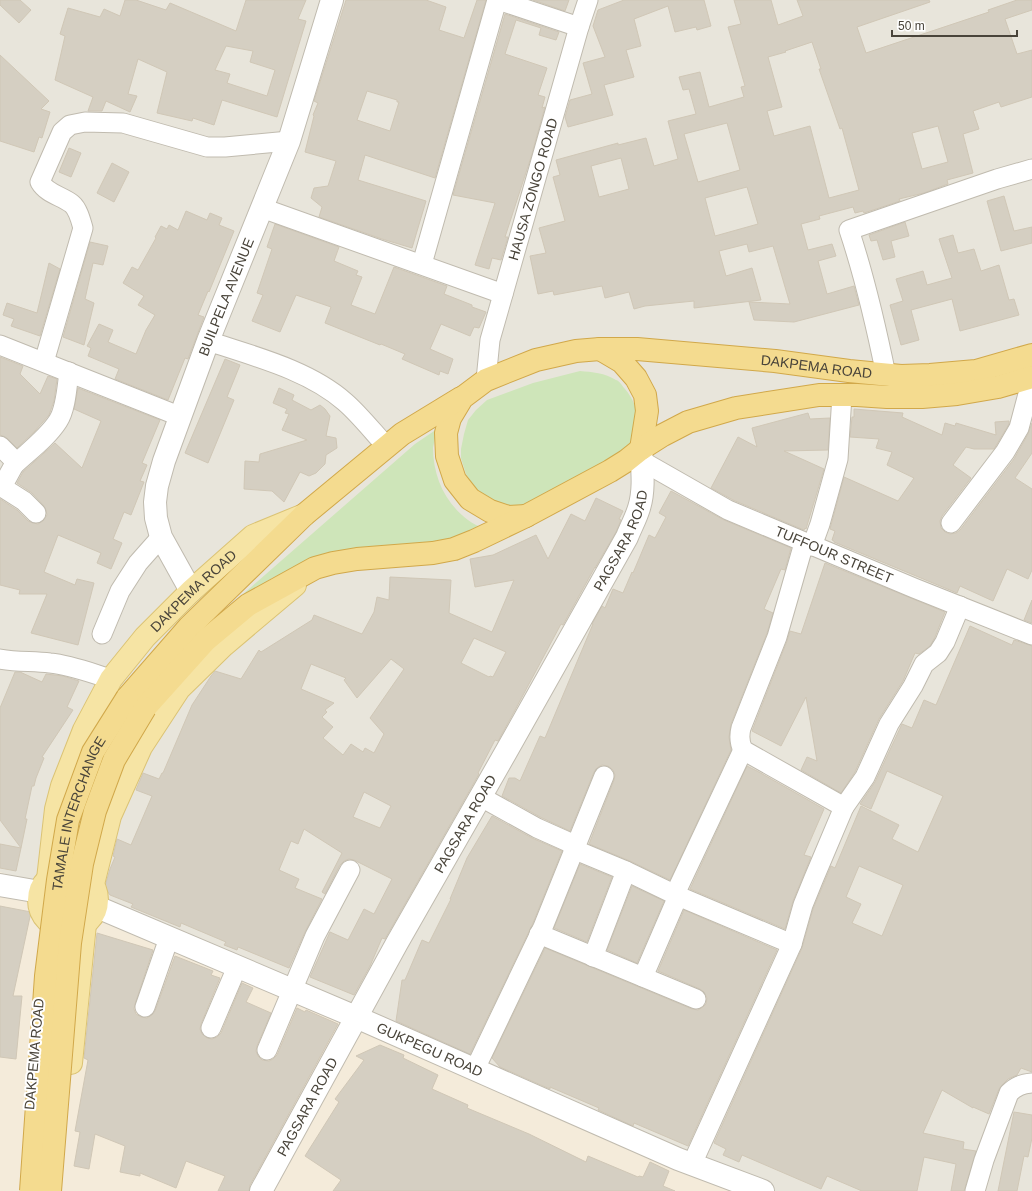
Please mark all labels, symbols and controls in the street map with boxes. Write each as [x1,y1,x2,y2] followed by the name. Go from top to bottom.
[892,12,1017,38] scale bar
[898,19,925,33] text: 50 m
[505,116,561,262] street label: HAUSA ZONGO ROAD
[195,235,257,358] street label: BUILPELA AVENUE
[760,352,873,381] street label: DAKPEMA ROAD
[590,489,650,594] street label: PAGSARA ROAD
[773,523,896,586] street label: TUFFOUR STREET
[147,547,240,635] street label: DAKPEMA ROAD
[49,733,109,892] street label: TAMALE INTERCHANGE
[431,772,499,876] street label: PAGSARA ROAD
[21,998,47,1110] street label: DAKPEMA ROAD
[374,1019,485,1080] street label: GUKPEGU ROAD
[274,1055,341,1159] street label: PAGSARA ROAD

